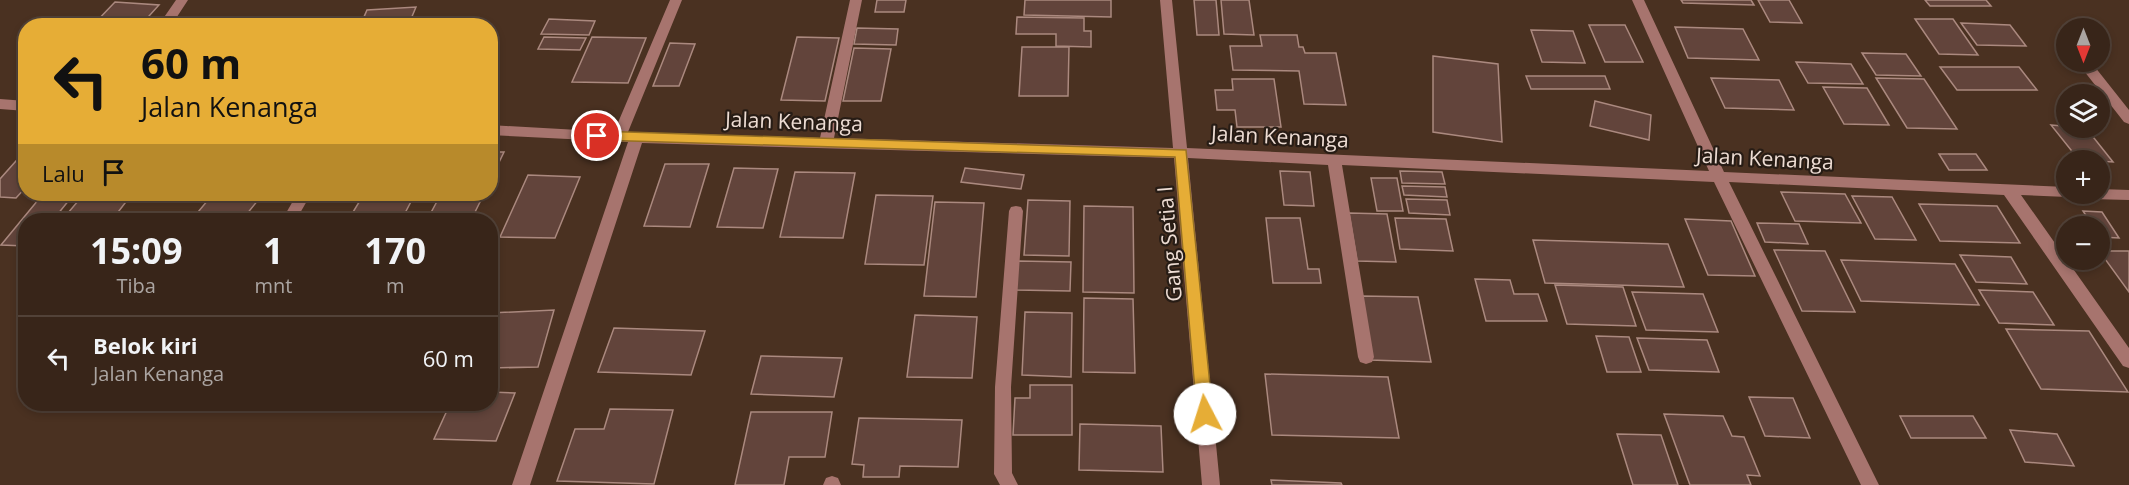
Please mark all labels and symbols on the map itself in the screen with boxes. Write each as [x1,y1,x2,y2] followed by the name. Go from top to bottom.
[2056,18,2110,72] north arrow
[723,105,863,137] street label: Jalan Kenanga
[571,110,622,161] pin
[1208,118,1350,154] street label: Jalan Kenanga
[1693,140,1835,176] street label: Jalan Kenanga
[1150,185,1188,303] street label: Gang Setia I
[1173,382,1237,446] position arrow

